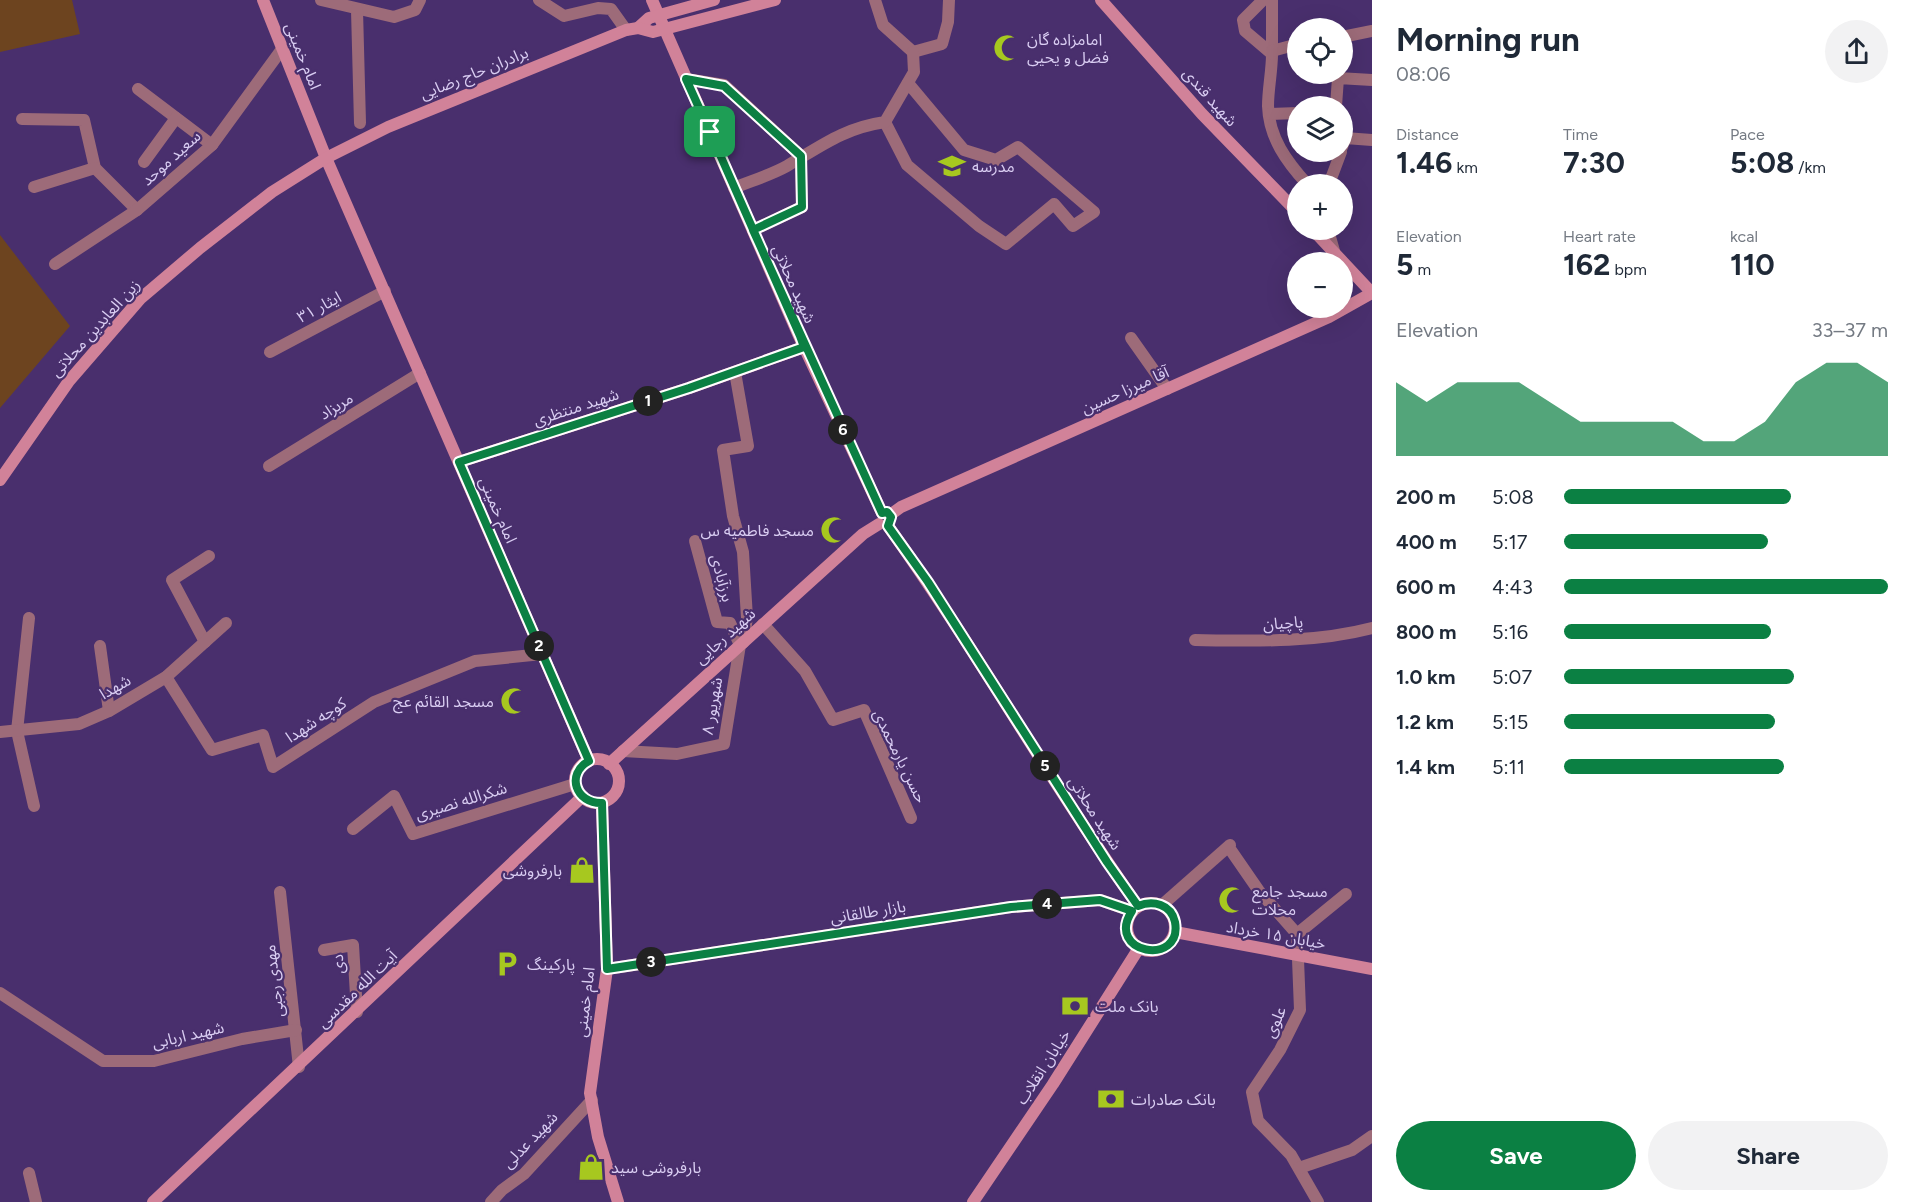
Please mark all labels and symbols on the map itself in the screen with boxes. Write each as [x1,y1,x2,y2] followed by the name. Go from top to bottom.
[278,20,325,93] street label: امام خمینی
[1027,30,1109,67] place label: امامزاده گان فضل و یحیی
[992,33,1022,63] mosque icon: امامزاده گان فضل و یحیی
[417,43,532,106] street label: برادران حاج رضایی
[1179,64,1241,130] street label: شهید قندی
[684,106,735,157] pin
[137,126,205,190] street label: سعید موحد
[937,151,967,181] school or university icon: مدرسه
[972,157,1015,176] place label: مدرسه
[768,242,820,326] street label: شهید محلاتی
[46,275,144,381] street label: زین العابدین محلاتی
[294,287,344,327] street label: ایثار ۳۱
[1078,362,1173,418] street label: آقا میرزا حسین
[531,384,621,430] street label: شهید منتظری
[633,386,663,416] pin: 1
[316,388,356,424] street label: مریزاد
[828,415,858,445] pin: 6
[472,474,521,547] street label: امام خمینی
[819,515,849,545] mosque icon: مسجد فاطمیه س
[700,521,814,540] place label: مسجد فاطمیه س
[707,552,737,604] street label: برزآبادی
[691,604,759,668] street label: شهید رجایی
[1262,612,1304,635] street label: پاچیان
[524,631,554,661] pin: 2
[96,671,134,703] street label: شهدا
[698,676,726,736] street label: ۸ شهریور
[499,686,529,716] mosque icon: مسجد القائم عج
[393,692,494,714] place label: مسجد القائم عج
[282,693,351,747] street label: کوچه شهدا
[869,706,931,806] street label: حسن یارمحمدی
[1030,751,1060,781] pin: 5
[1064,773,1126,853] street label: شهید محلاتی
[413,778,509,824] street label: شکرالله نصیری
[567,855,597,885] shop icon: بارفروشی
[503,861,562,880] place label: بارفروشی
[1252,882,1328,919] place label: مسجد جامع محلات
[1217,885,1247,915] mosque icon: مسجد جامع محلات
[1032,889,1062,919] pin: 4
[829,897,907,927] street label: بازار طالقانی
[1225,917,1327,953] street label: خیابان ۱۵ خرداد
[260,944,288,1018] street label: مهدی رجبی
[313,945,402,1032] street label: آیت الله مقدسی
[636,947,666,977] pin: 3
[492,949,522,979] parking icon: پارکینگ
[328,954,348,974] street label: دی
[527,955,575,975] place label: پارکینگ
[571,966,602,1038] street label: امام خمینی
[1060,991,1090,1021] bank icon: بانک ملت
[1095,997,1159,1016] place label: بانک ملت
[1260,1003,1290,1041] street label: علوی
[150,1017,226,1053] street label: شهید اربابی
[1012,1026,1074,1108] street label: خیابان انقلاب
[1096,1084,1126,1114] bank icon: بانک صادرات
[1131,1090,1216,1109] place label: بانک صادرات
[498,1108,562,1172] street label: شهید عدلی
[576,1152,606,1182] shop icon: بارفروشی سید
[611,1158,701,1177] place label: بارفروشی سید

